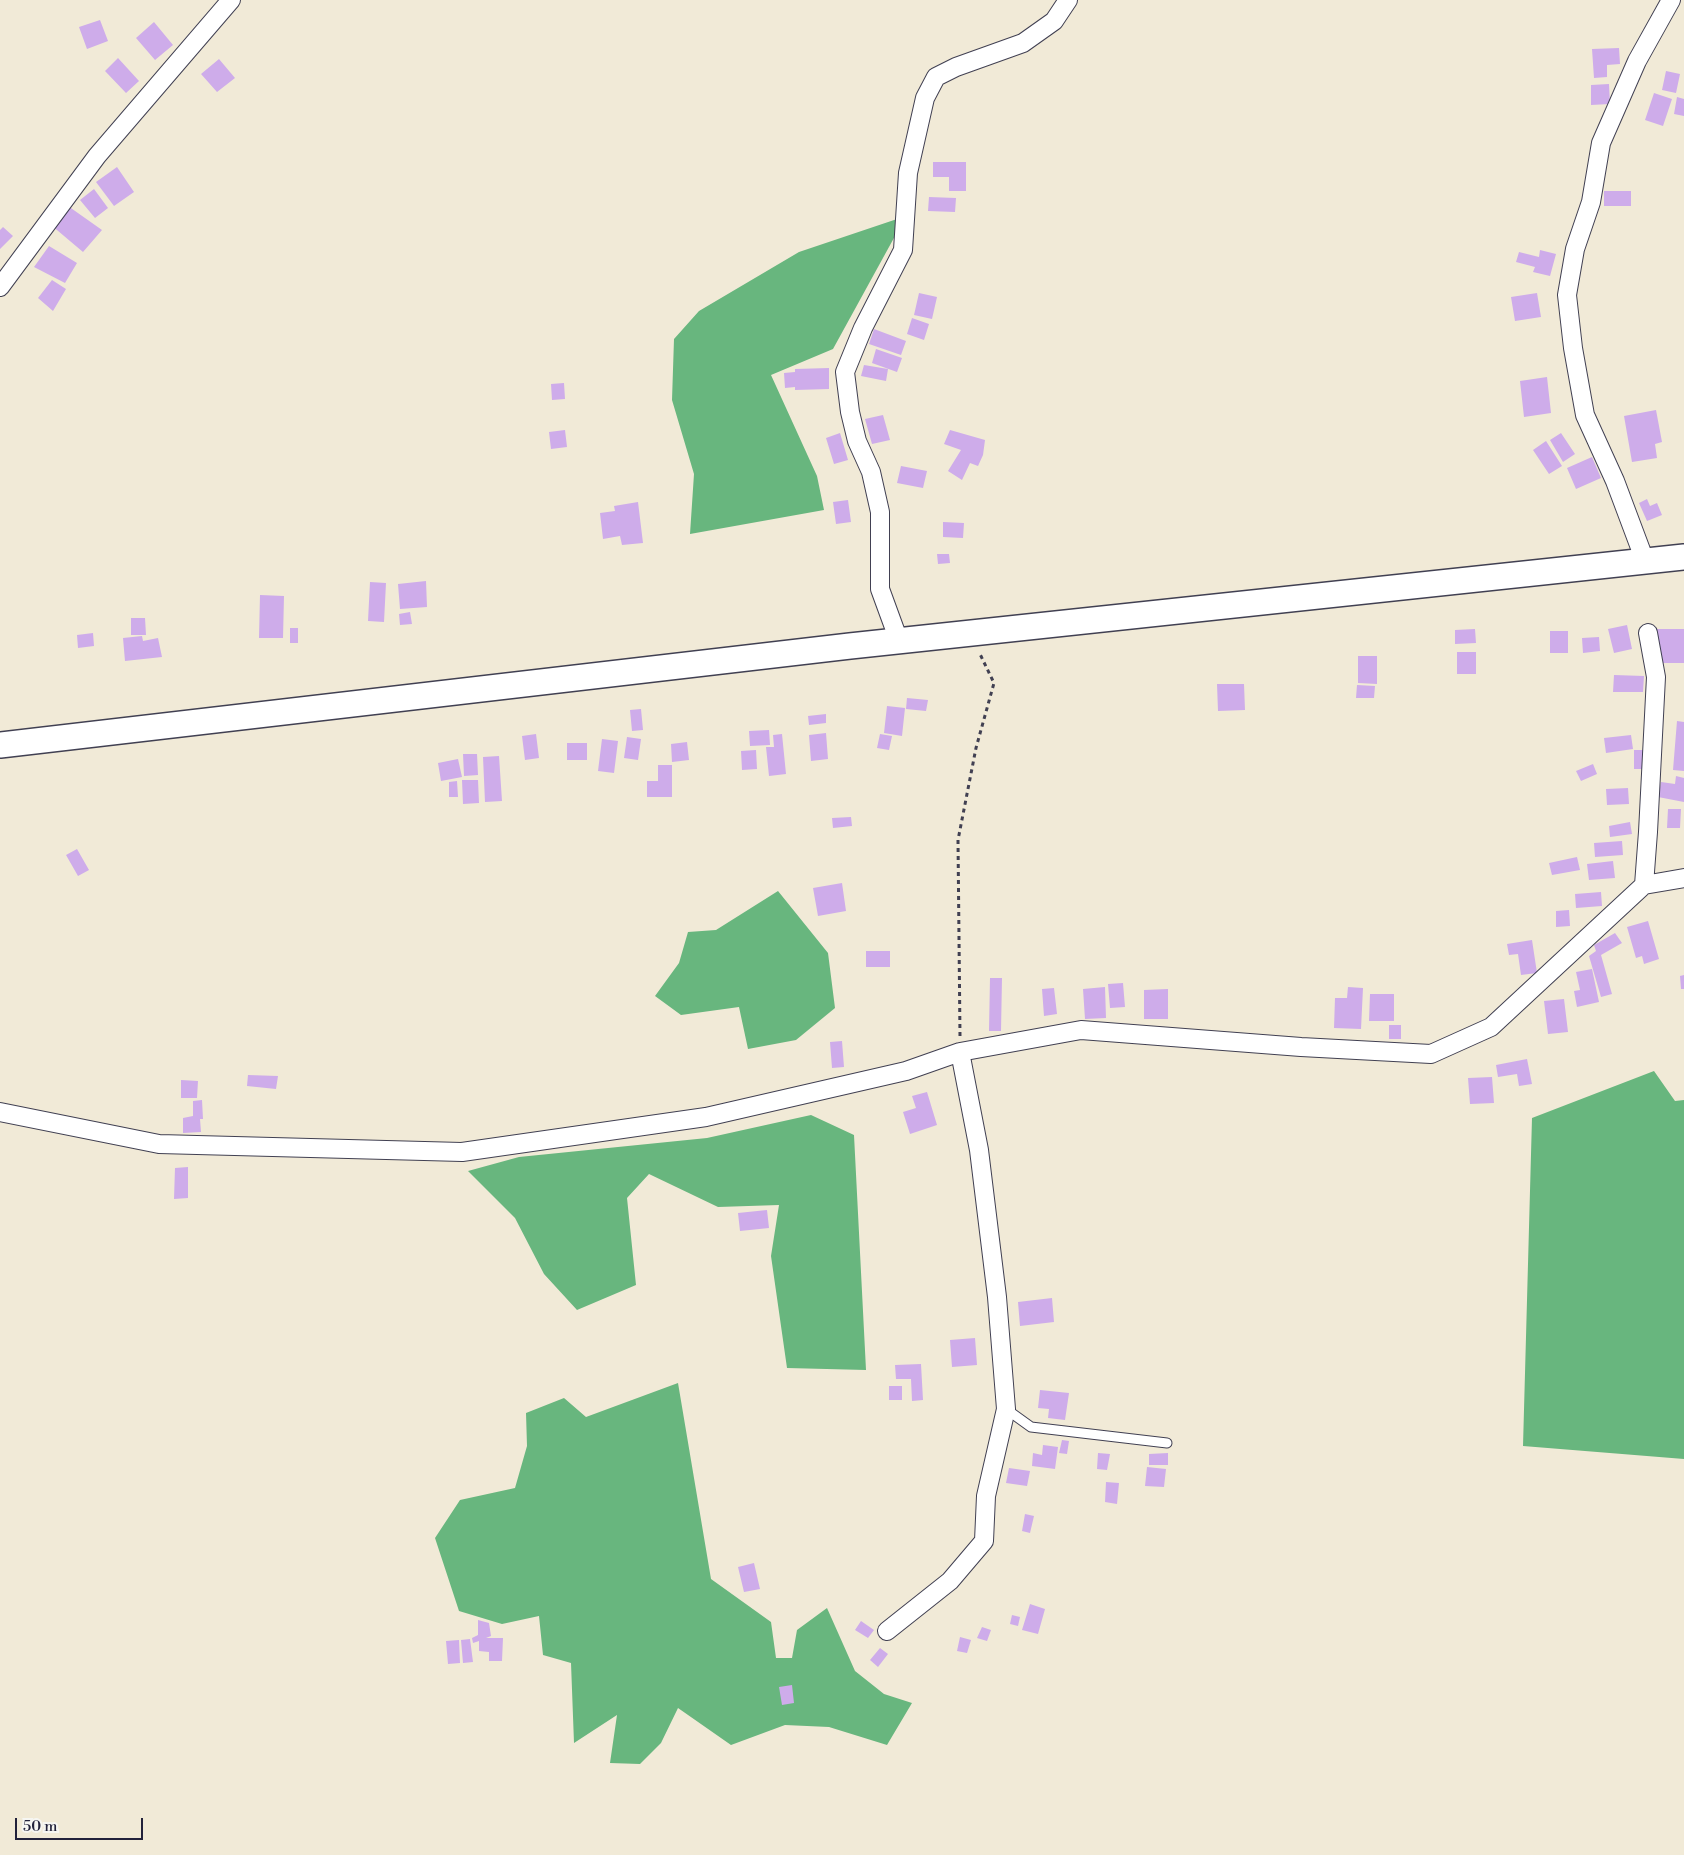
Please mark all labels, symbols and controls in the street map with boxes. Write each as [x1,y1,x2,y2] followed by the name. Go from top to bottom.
[18,1808,145,1840] scale bar
[23,1817,57,1836] text: 50 m

